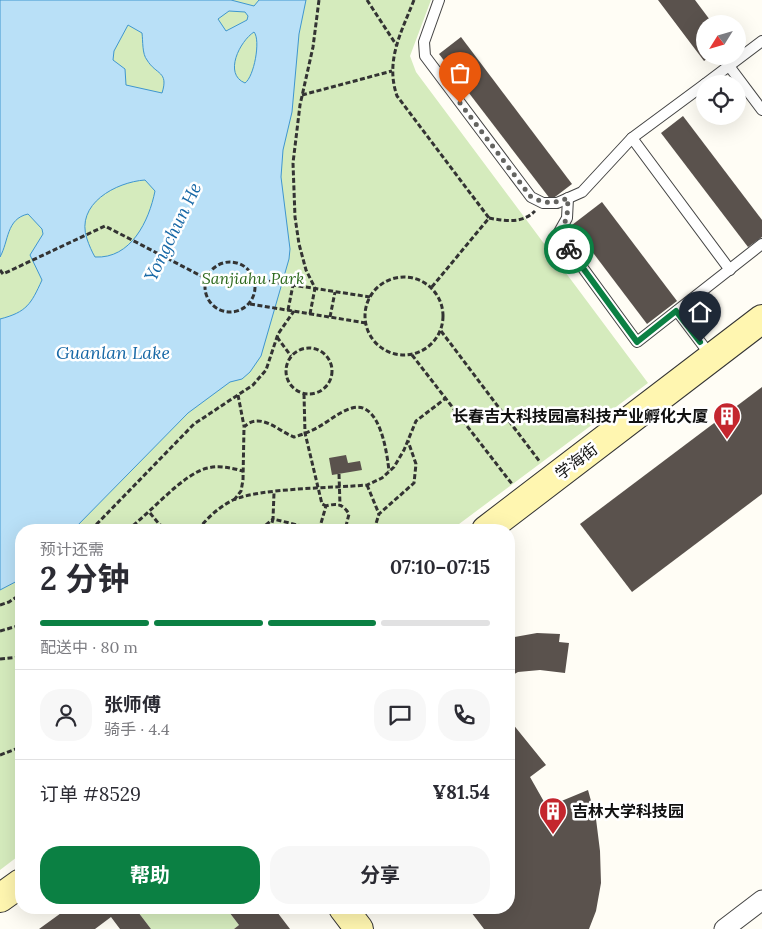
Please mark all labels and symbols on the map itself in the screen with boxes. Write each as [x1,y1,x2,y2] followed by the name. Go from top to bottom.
[696,15,746,65] north arrow
[439,52,481,103] pin
[139,179,206,285] water label: Yongchun He
[544,224,594,274] courier
[202,268,304,288] park label: Sanjiahu Park
[679,291,721,342] pin
[56,341,170,364] water label: Guanlan Lake
[712,401,742,440] building icon: 长春吉大科技园高科技产业孵化大厦
[452,406,708,426] place label: 长春吉大科技园高科技产业孵化大厦
[551,439,601,483] street label: 学海街
[538,796,568,835] building icon: 吉林大学科技园
[572,801,684,821] place label: 吉林大学科技园

